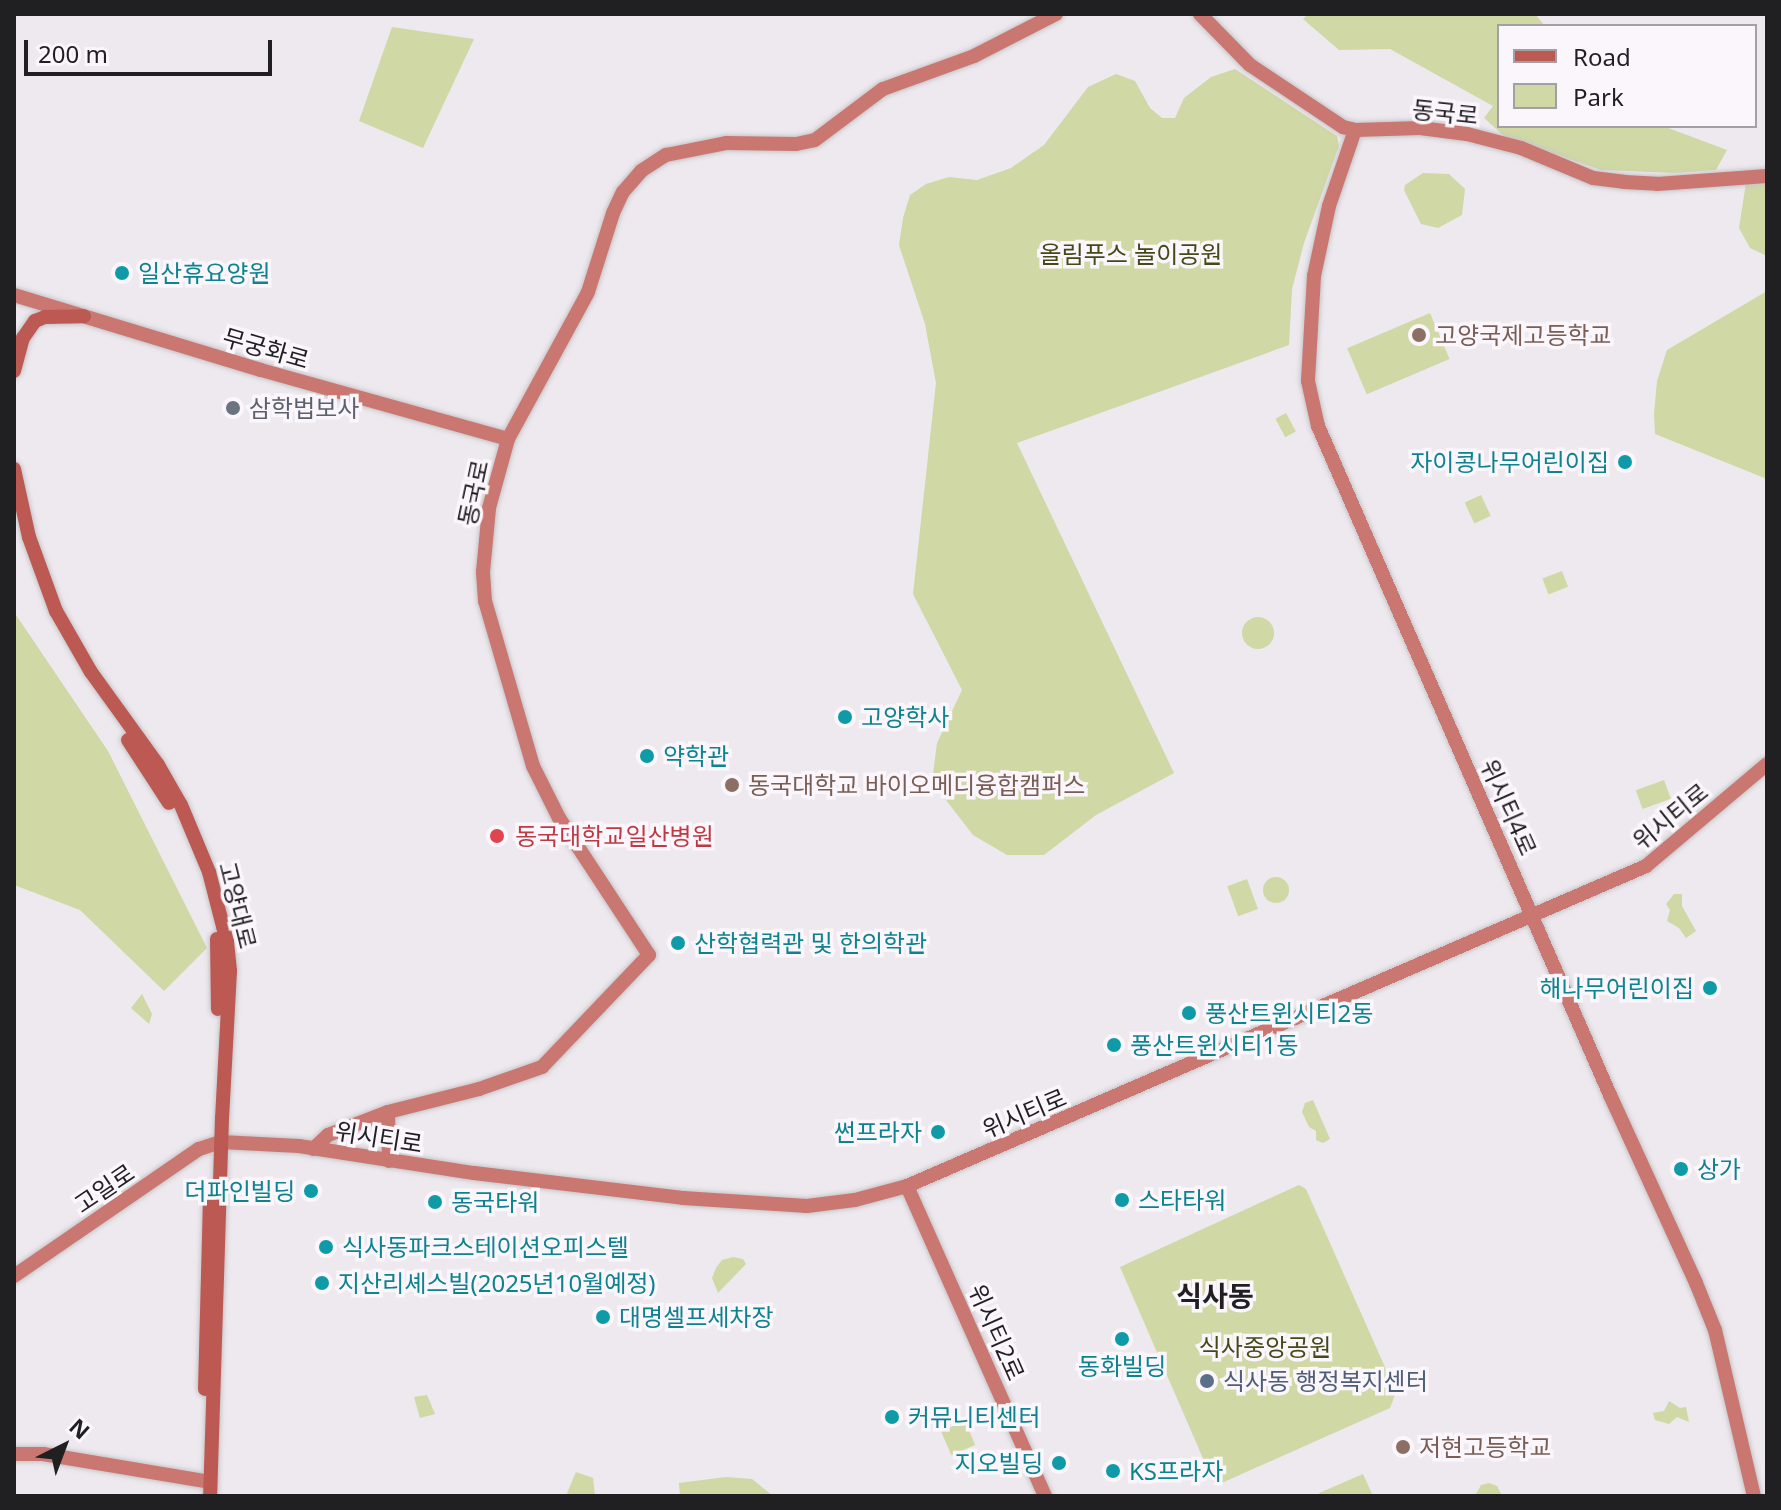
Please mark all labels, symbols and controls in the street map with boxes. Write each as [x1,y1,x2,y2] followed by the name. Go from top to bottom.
[28,24,276,74] scale bar
[1497,24,1757,128] legend
[38,37,108,70] text: 200 m
[1573,40,1631,73] text: Road
[1573,80,1624,113] text: Park
[1411,94,1479,130] street label: 동국로
[1040,240,1222,268] park label: 올림푸스 놀이공원
[138,259,270,287] place label: 일산휴요양원
[113,264,131,282] marker: 일산휴요양원
[1435,321,1612,349] place label: 고양국제고등학교
[220,322,312,374] street label: 무궁화로
[1410,326,1428,344] marker: 고양국제고등학교
[249,394,359,422] place label: 삼학법보사
[224,399,242,417] marker: 삼학법보사
[1410,448,1609,476] place label: 자이콩나무어린이집
[1616,453,1634,471] marker: 자이콩나무어린이집
[452,458,494,528] street label: 동국로
[861,703,949,731] place label: 고양학사
[836,708,854,726] marker: 고양학사
[663,742,729,770] place label: 약학관
[638,747,656,765] marker: 약학관
[1475,755,1543,859] street label: 위시티4로
[748,771,1085,799] place label: 동국대학교 바이오메디융합캠퍼스
[723,776,741,794] marker: 동국대학교 바이오메디융합캠퍼스
[1627,777,1713,855] street label: 위시티로
[515,822,714,850] place label: 동국대학교일산병원
[486,825,508,847] marker: 동국대학교일산병원
[213,859,263,951] street label: 고양대로
[694,929,927,957] place label: 산학협력관 및 한의학관
[669,934,687,952] marker: 산학협력관 및 한의학관
[1539,974,1694,1002] place label: 해나무어린이집
[1701,979,1719,997] marker: 해나무어린이집
[1205,999,1373,1027] place label: 풍산트윈시티2동
[1180,1004,1198,1022] marker: 풍산트윈시티2동
[1130,1031,1298,1059] place label: 풍산트윈시티1동
[1105,1036,1123,1054] marker: 풍산트윈시티1동
[978,1082,1070,1144] street label: 위시티로
[333,1116,425,1158] street label: 위시티로
[834,1118,922,1146] place label: 썬프라자
[929,1123,947,1141] marker: 썬프라자
[1697,1155,1741,1183] place label: 상가
[68,1158,140,1218] street label: 고일로
[1672,1160,1690,1178] marker: 상가
[185,1177,295,1205] place label: 더파인빌딩
[302,1182,320,1200] marker: 더파인빌딩
[1138,1186,1226,1214] place label: 스타타워
[451,1188,539,1216] place label: 동국타워
[1113,1191,1131,1209] marker: 스타타워
[426,1193,444,1211] marker: 동국타워
[342,1233,629,1261] place label: 식사동파크스테이션오피스텔
[317,1238,335,1256] marker: 식사동파크스테이션오피스텔
[338,1269,656,1297] place label: 지산리셰스빌(2025년10월예정)
[313,1274,331,1292] marker: 지산리셰스빌(2025년10월예정)
[1176,1278,1254,1312] district label: 식사동
[963,1280,1031,1384] street label: 위시티2로
[619,1303,774,1331] place label: 대명셀프세차장
[594,1308,612,1326] marker: 대명셀프세차장
[1113,1330,1131,1348] marker: 동화빌딩
[1199,1333,1331,1361] park label: 식사중앙공원
[1078,1352,1166,1380] place label: 동화빌딩
[1223,1367,1428,1395] place label: 식사동 행정복지센터
[1198,1372,1216,1390] marker: 식사동 행정복지센터
[908,1403,1040,1431] place label: 커뮤니티센터
[24,1406,104,1486] north arrow
[883,1408,901,1426] marker: 커뮤니티센터
[63,1411,97,1445] text: N
[1419,1433,1551,1461] place label: 저현고등학교
[1394,1438,1412,1456] marker: 저현고등학교
[955,1449,1043,1477] place label: 지오빌딩
[1050,1454,1068,1472] marker: 지오빌딩
[1129,1457,1223,1485] place label: KS프라자
[1104,1462,1122,1480] marker: KS프라자

